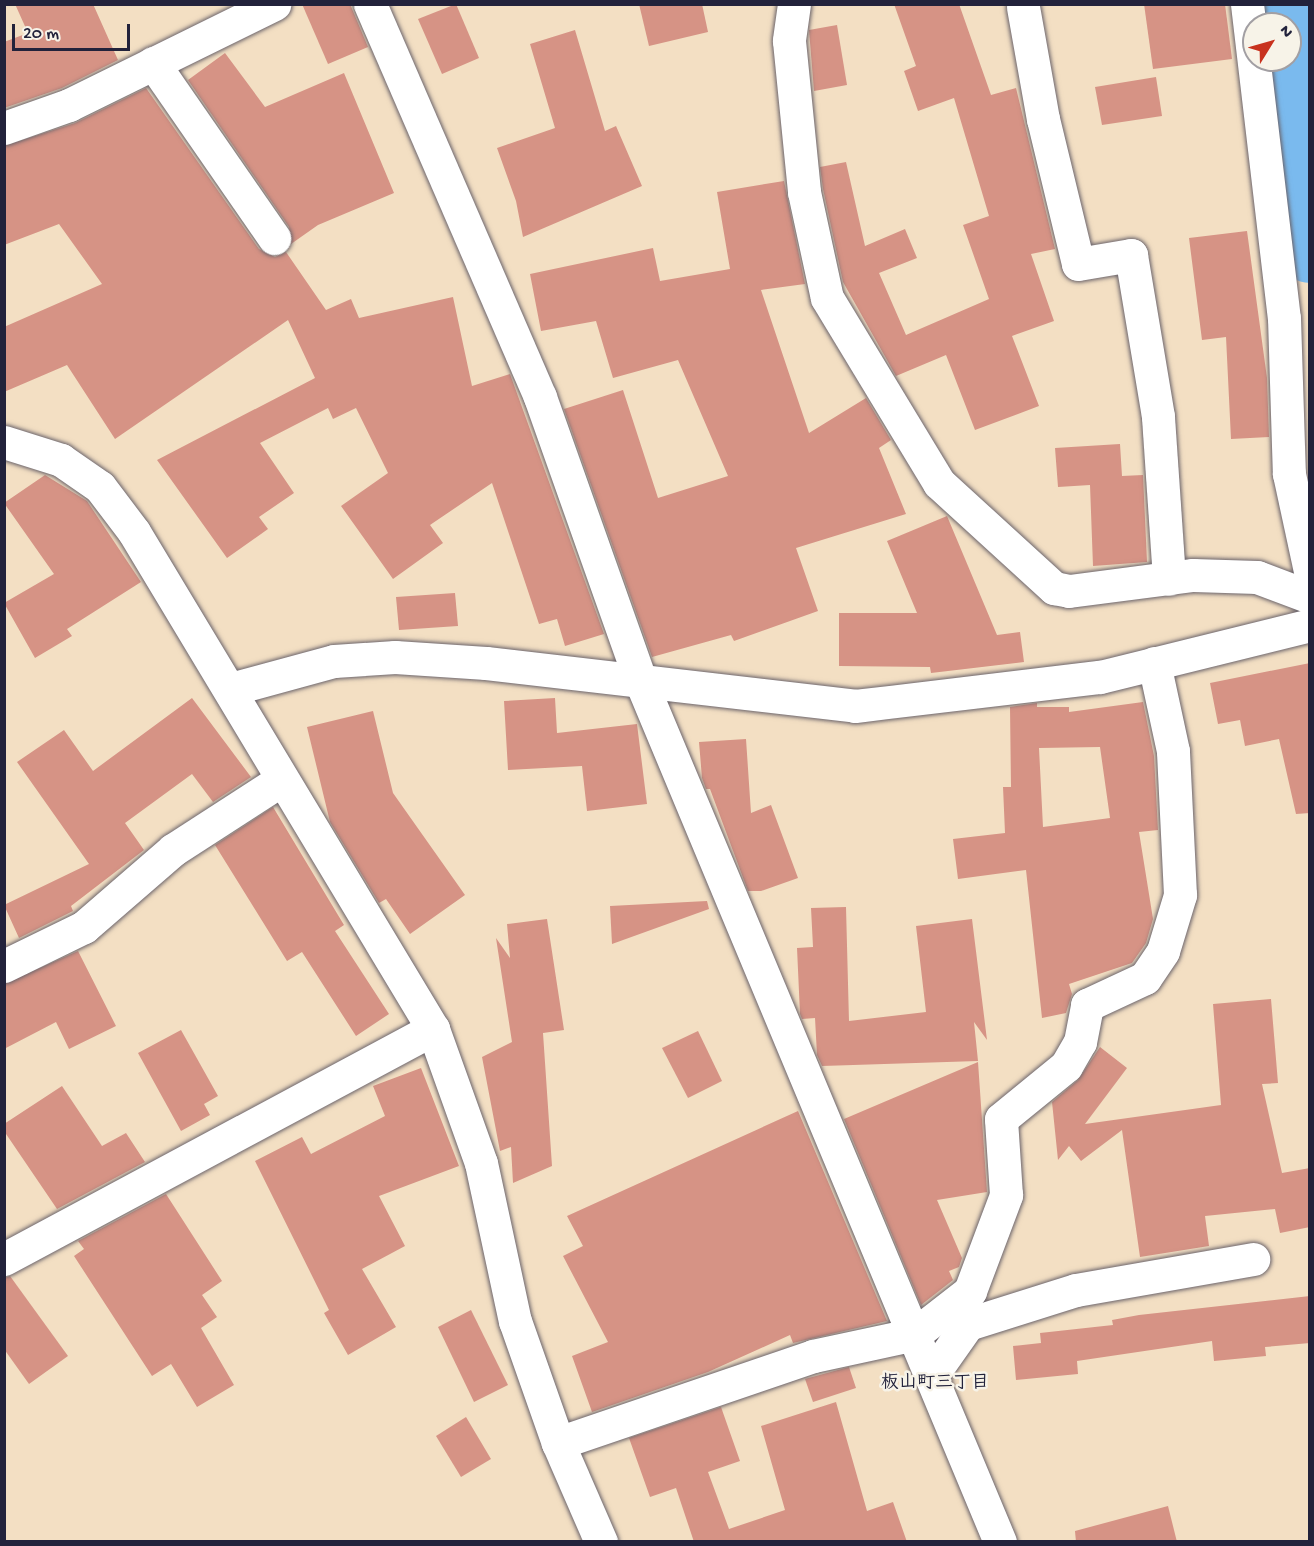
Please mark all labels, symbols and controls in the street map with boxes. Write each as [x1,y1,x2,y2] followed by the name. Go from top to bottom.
[15,12,134,50] scale bar
[1242,12,1302,72] north arrow
[1274,22,1296,42] text: N
[23,24,59,45] text: 20 m
[881,1373,989,1395] district label: 板山町三丁目

